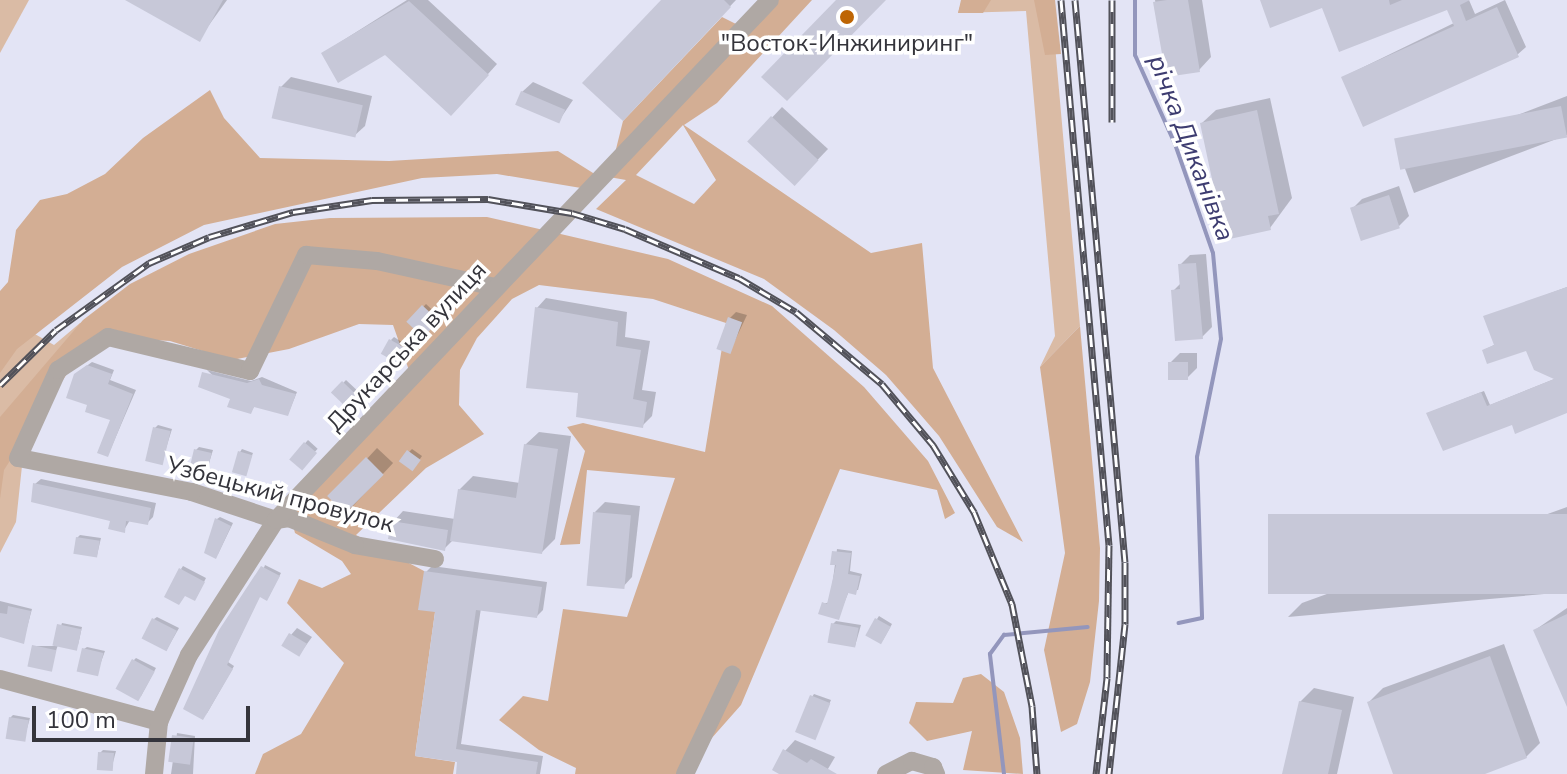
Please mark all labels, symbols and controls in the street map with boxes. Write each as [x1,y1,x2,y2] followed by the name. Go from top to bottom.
[838,8,856,26] marker: "Восток-Инжиниринг"
[721,30,973,58] place label: "Восток-Инжиниринг"
[1141,50,1241,246] water label: річка Диканівка
[321,256,493,438] street label: Друкарська вулиця
[163,451,397,539] street label: Узбецький провулок
[36,690,254,740] scale bar
[46,704,116,736] text: 100 m

